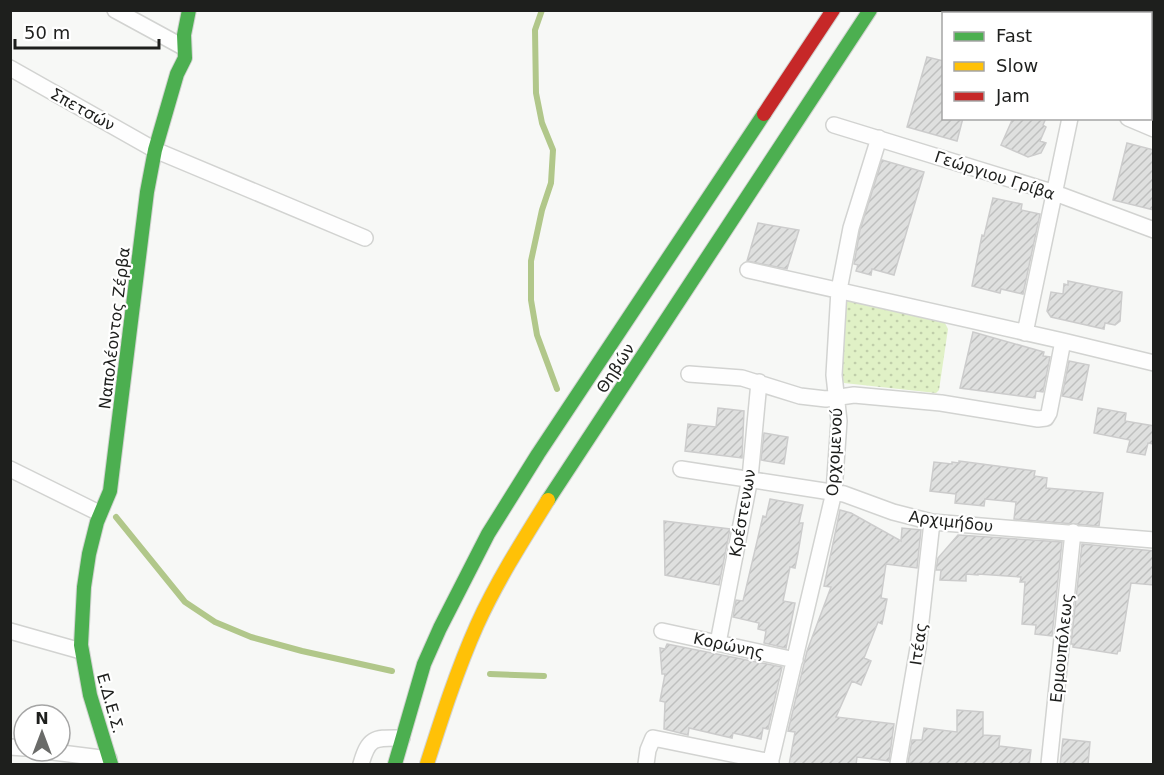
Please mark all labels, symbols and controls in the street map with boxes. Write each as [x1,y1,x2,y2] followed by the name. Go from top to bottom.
[15,12,159,50] scale bar
[942,12,1152,120] legend
[24,22,70,43] text: 50 m
[996,25,1032,46] text: Fast
[996,55,1038,76] text: Slow
[47,84,118,135] street label: Σπετσών
[995,85,1030,106] text: Jam
[932,147,1057,204] street label: Γεώργιου Γρίβα
[95,246,134,410] street label: Ναπολέοντος Ζέρβα
[592,340,638,397] street label: Θηβών
[823,407,846,497] street label: Ορχομενού
[725,468,760,559] street label: Κρέστενων
[908,507,994,536] street label: Αρχιμήδου
[1046,592,1077,704] street label: Ερμουπόλεως
[906,621,931,667] street label: Ιτέας
[692,629,766,662] street label: Κορώνης
[93,671,128,735] street label: Ε.Δ.Ε.Σ.
[12,703,72,763] north arrow
[35,709,49,728] text: N

